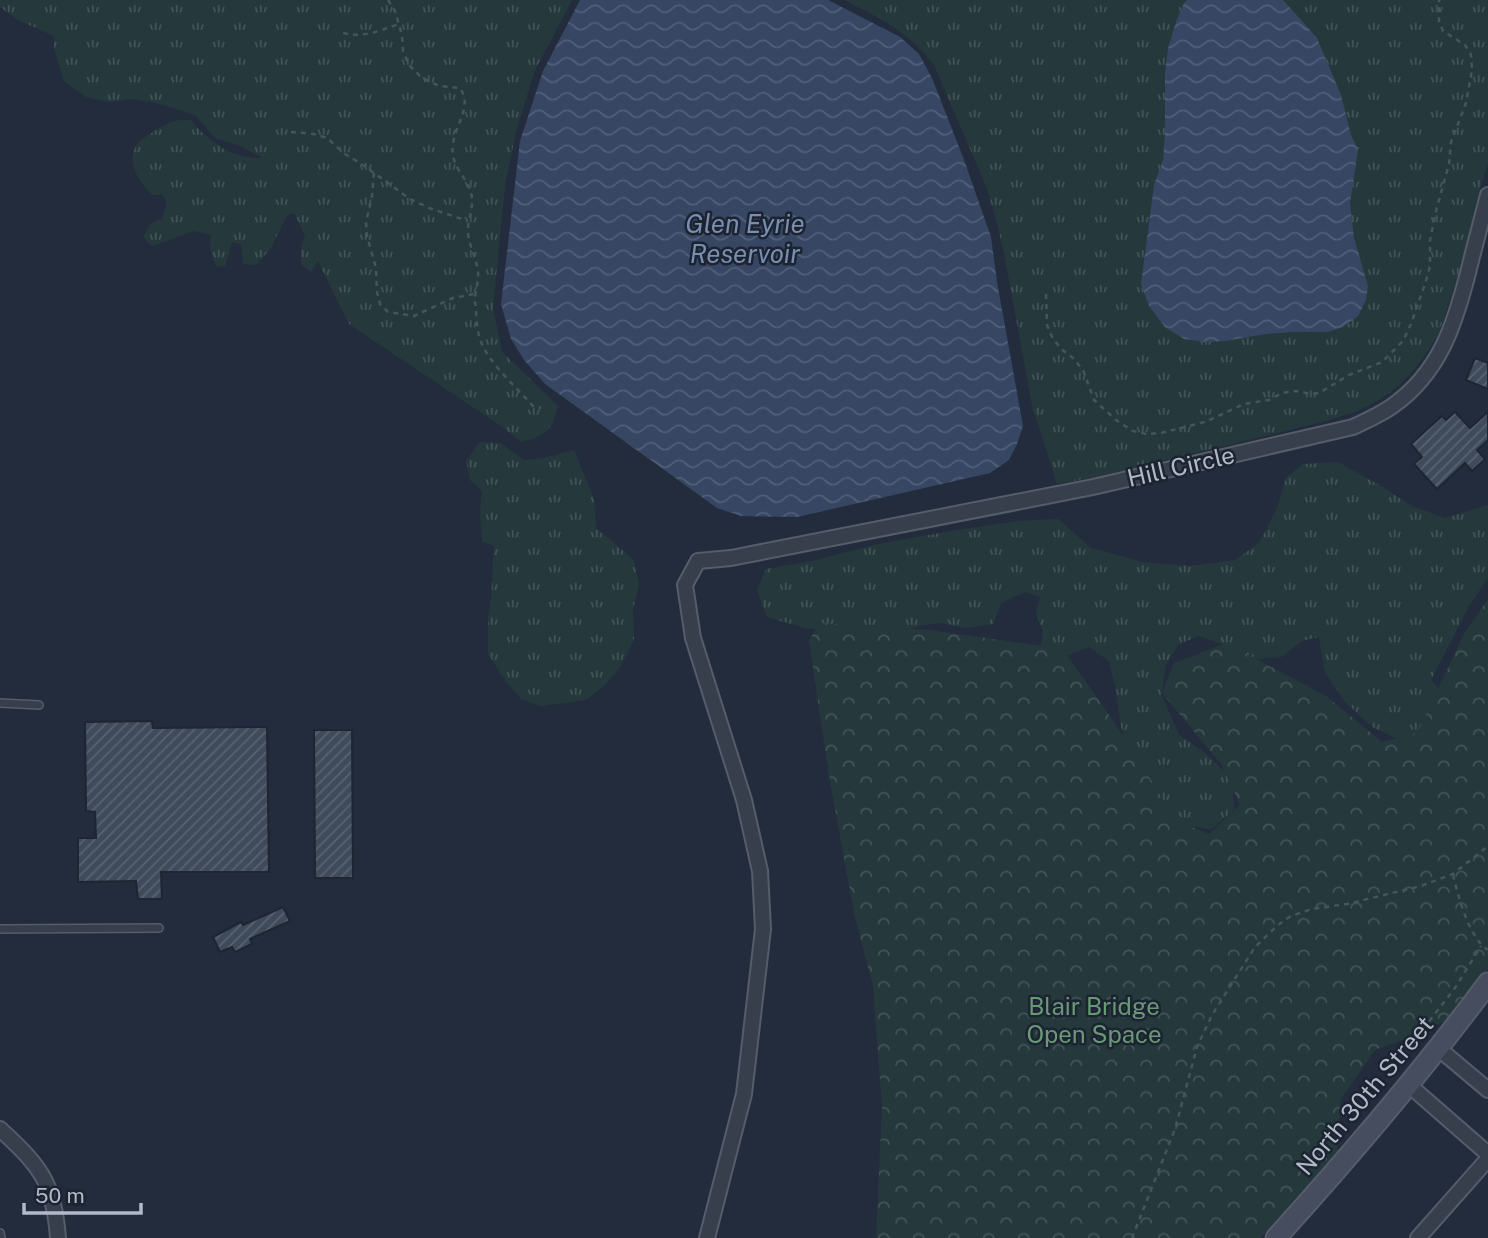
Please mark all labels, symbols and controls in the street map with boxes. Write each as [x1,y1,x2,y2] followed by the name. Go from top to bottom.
[685,208,805,269] water label: Glen Eyrie Reservoir
[1124,440,1237,492] street label: Hill Circle
[1026,992,1162,1048] park label: Blair Bridge Open Space
[1290,1010,1439,1180] street label: North 30th Street
[24,1172,142,1216] scale bar
[35,1183,85,1208] text: 50 m

